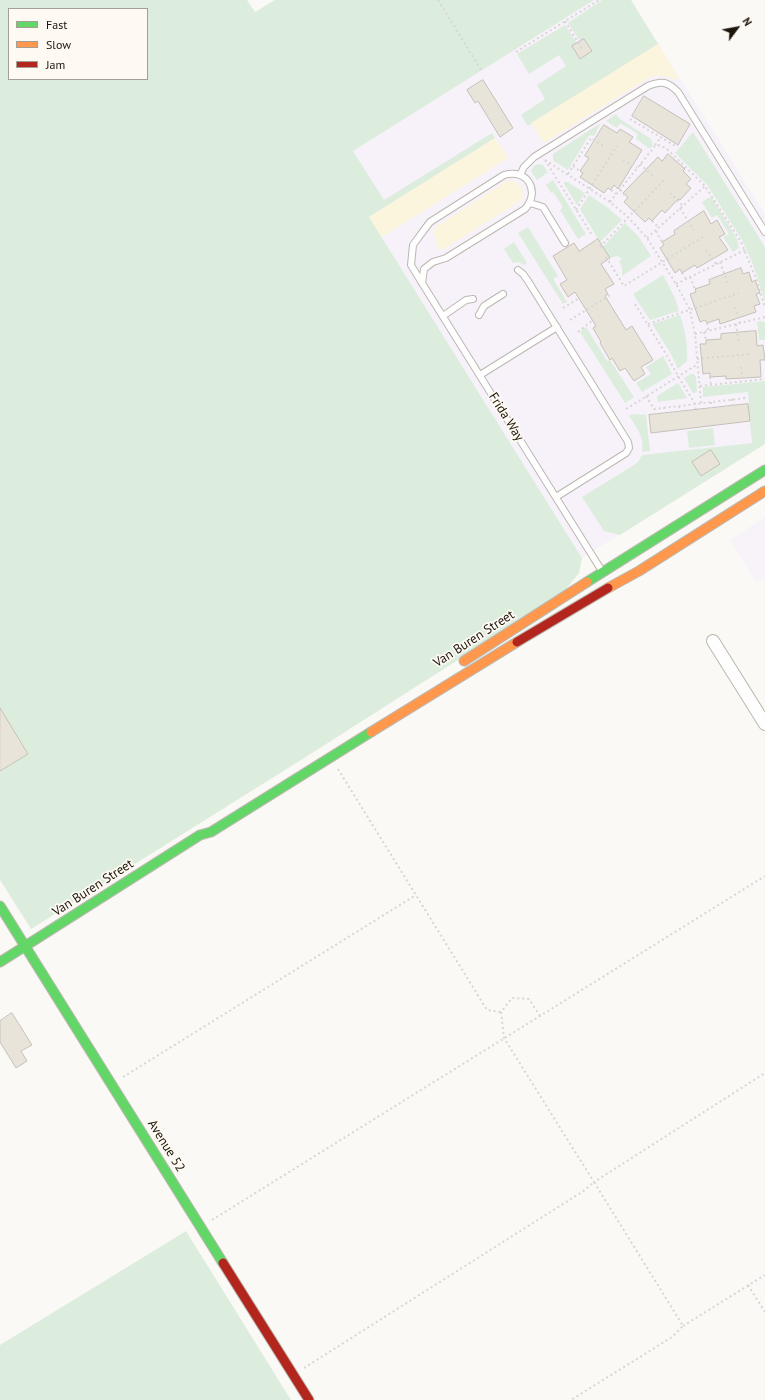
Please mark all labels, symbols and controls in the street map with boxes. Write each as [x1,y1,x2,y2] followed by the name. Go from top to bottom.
[8,8,148,80] legend
[717,8,757,48] north arrow
[739,15,755,28] text: N
[46,17,67,32] text: Fast
[46,37,71,52] text: Slow
[46,57,65,72] text: Jam
[485,390,527,444] street label: Frida Way
[431,607,517,671] street label: Van Buren Street
[50,856,136,920] street label: Van Buren Street
[144,1117,188,1175] street label: Avenue 52

